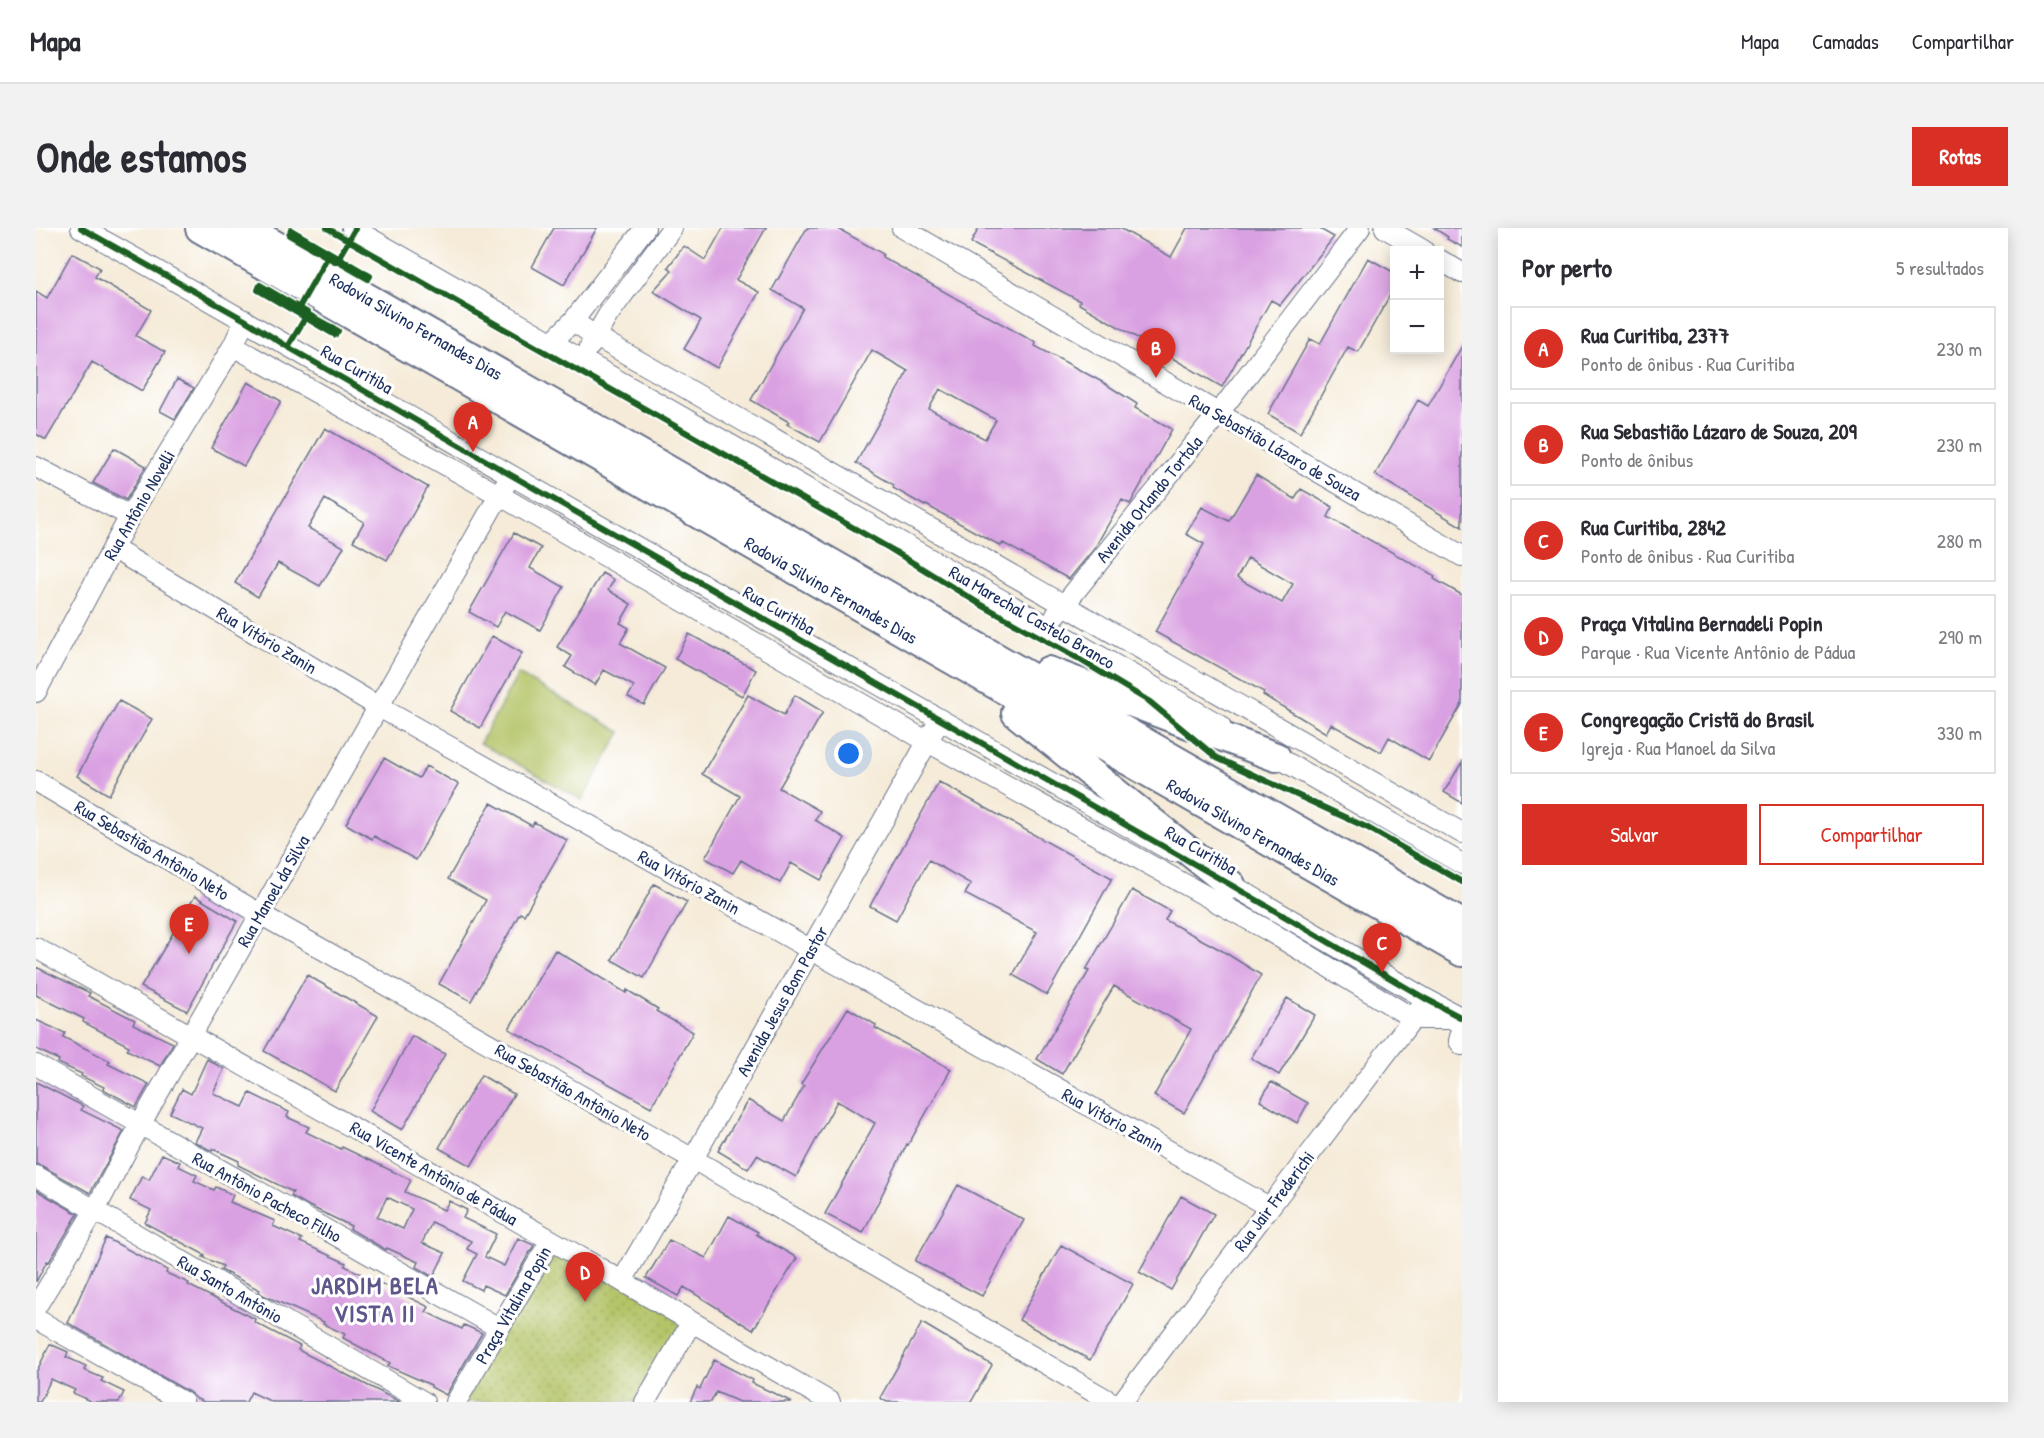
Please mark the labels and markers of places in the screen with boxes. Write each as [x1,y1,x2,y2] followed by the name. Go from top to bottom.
[1136,328,1176,378] pin: B
[454,402,492,452] pin: A
[170,904,208,954] pin: E
[1362,924,1402,973] pin: C
[566,1252,604,1302] pin: D

